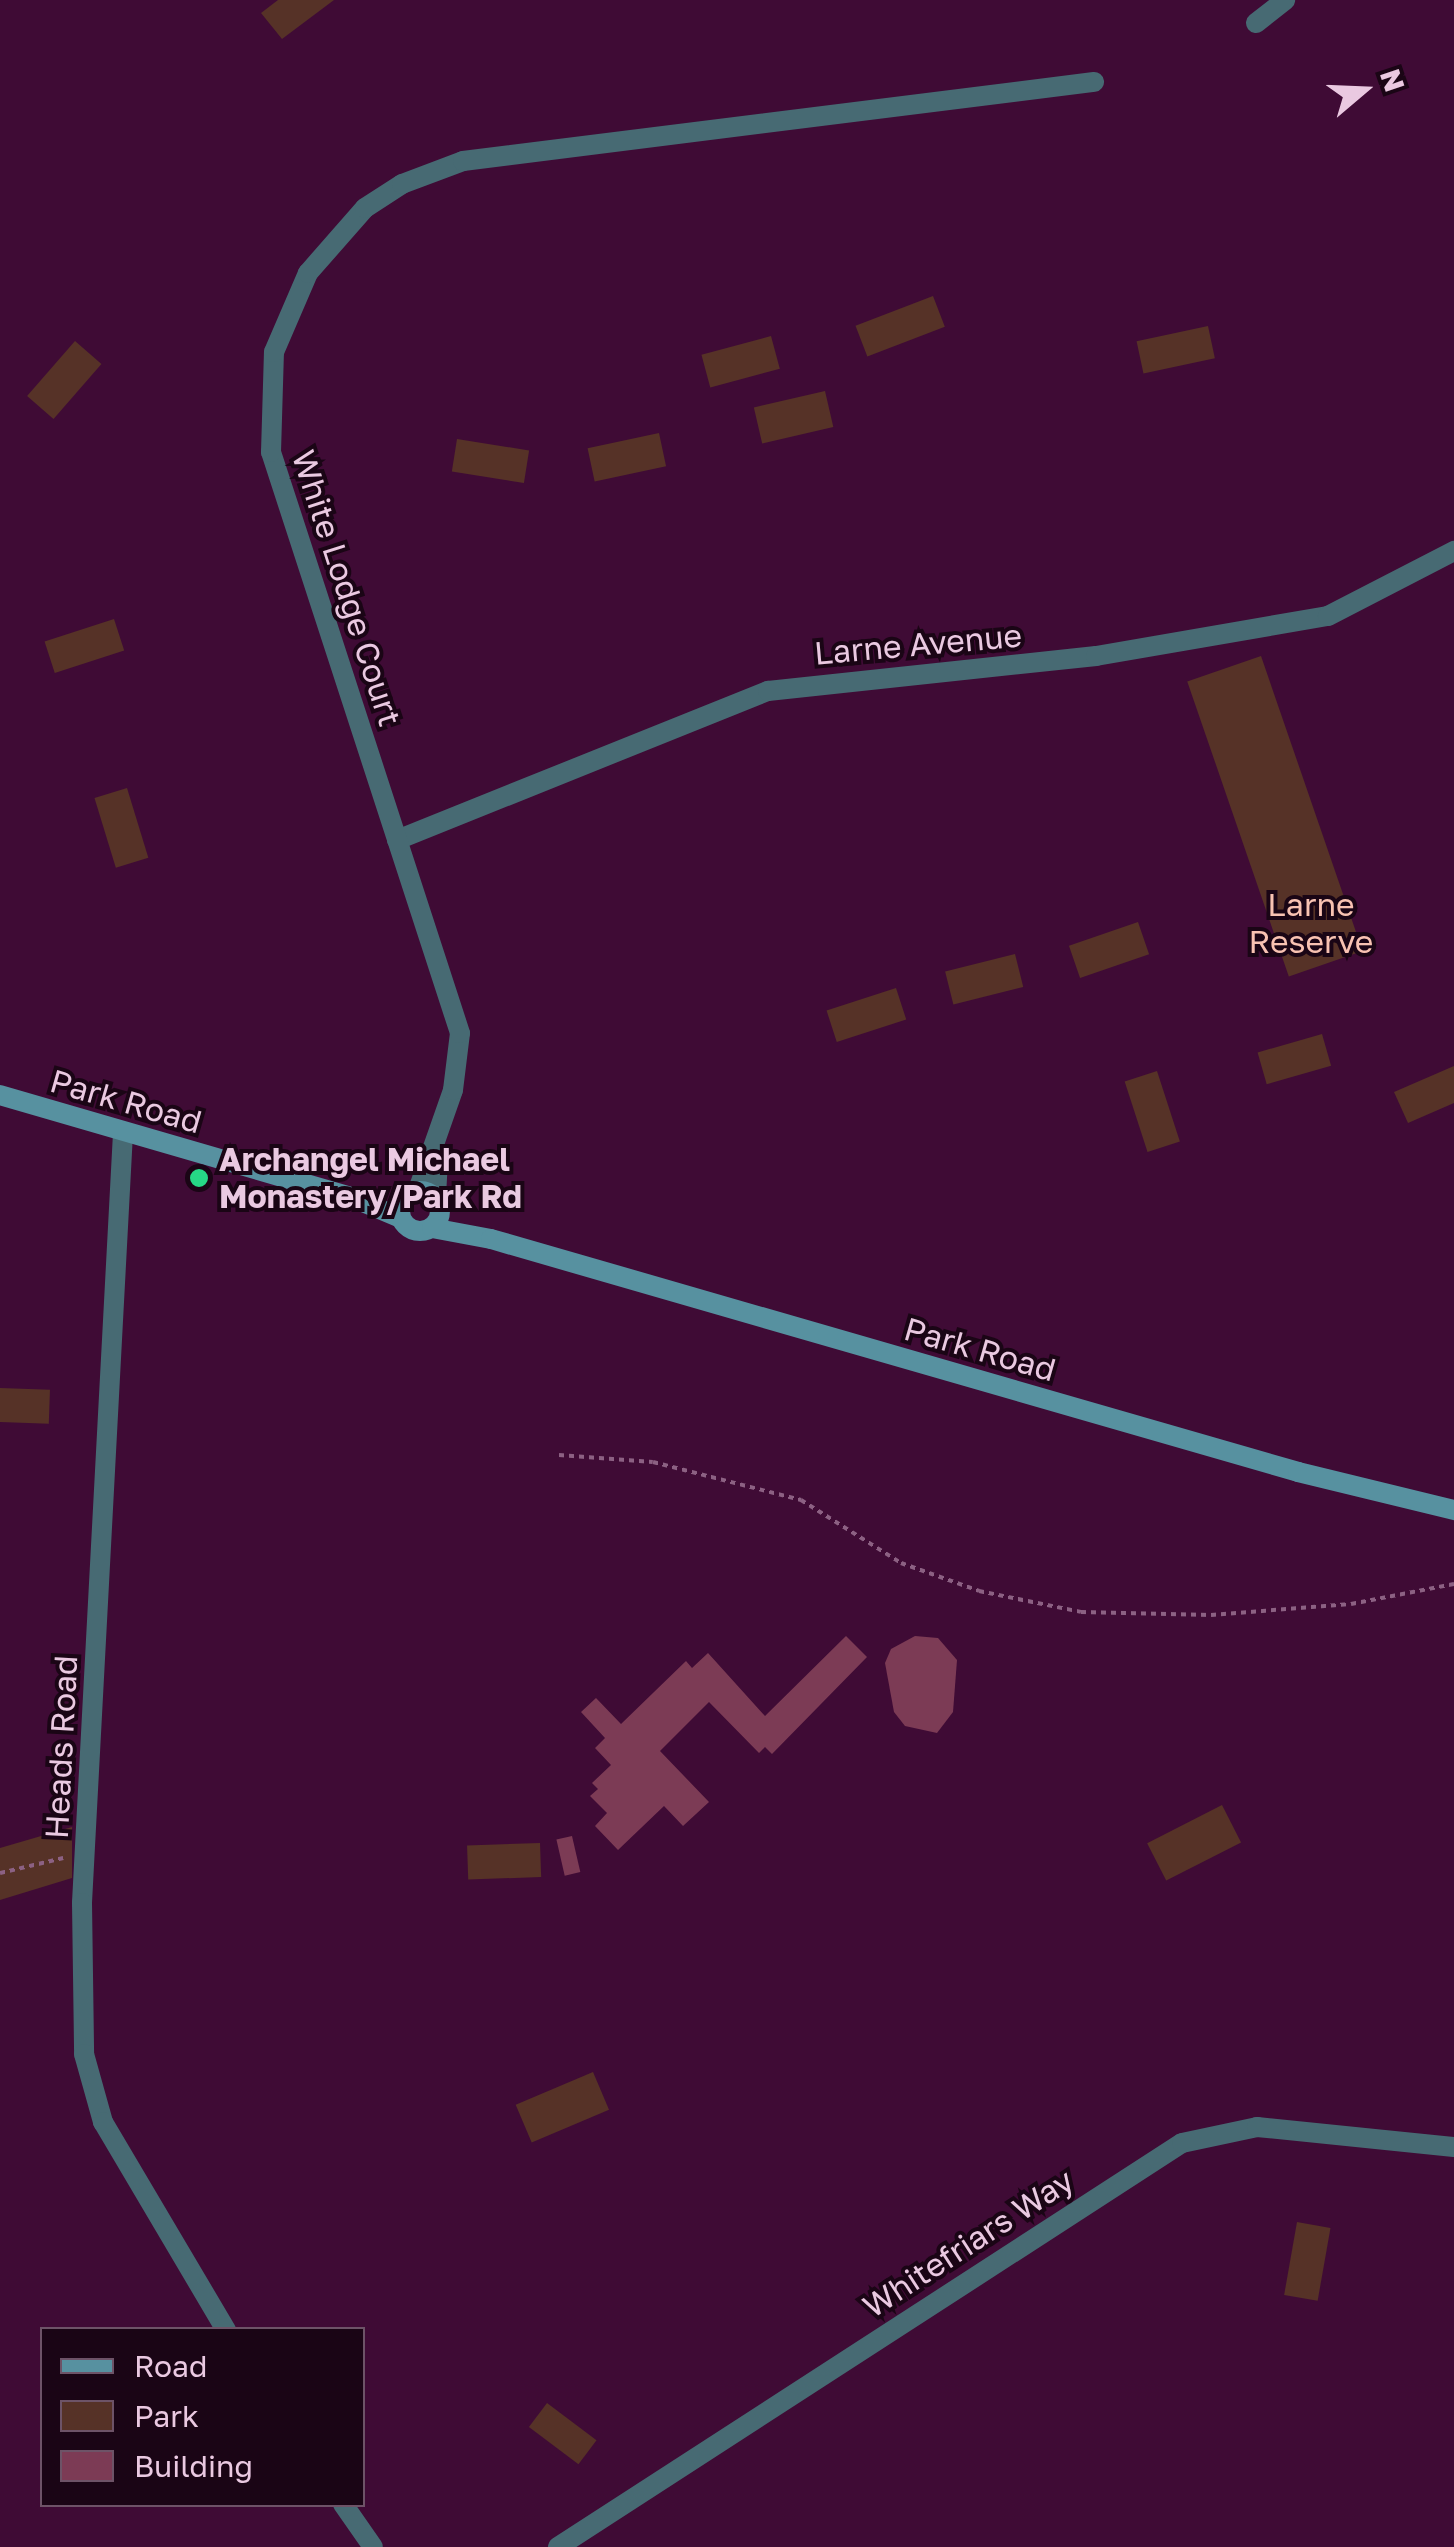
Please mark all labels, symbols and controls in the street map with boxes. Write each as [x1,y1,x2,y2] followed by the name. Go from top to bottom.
[1314,40,1414,140] north arrow
[1374,65,1412,96] text: N
[284,445,410,731] street label: White Lodge Court
[813,616,1023,672] street label: Larne Avenue
[1249,886,1373,961] park label: Larne Reserve
[46,1061,206,1141] street label: Park Road
[219,1141,522,1216] place label: Archangel Michael Monastery/Park Rd
[188,1167,210,1189] marker: Archangel Michael Monastery/Park Rd
[900,1309,1060,1389] street label: Park Road
[37,1654,85,1840] street label: Heads Road
[856,2161,1080,2325] street label: Whitefriars Way
[40,2327,365,2507] legend
[134,2348,208,2384] text: Road
[134,2398,199,2434] text: Park
[134,2448,253,2484] text: Building

